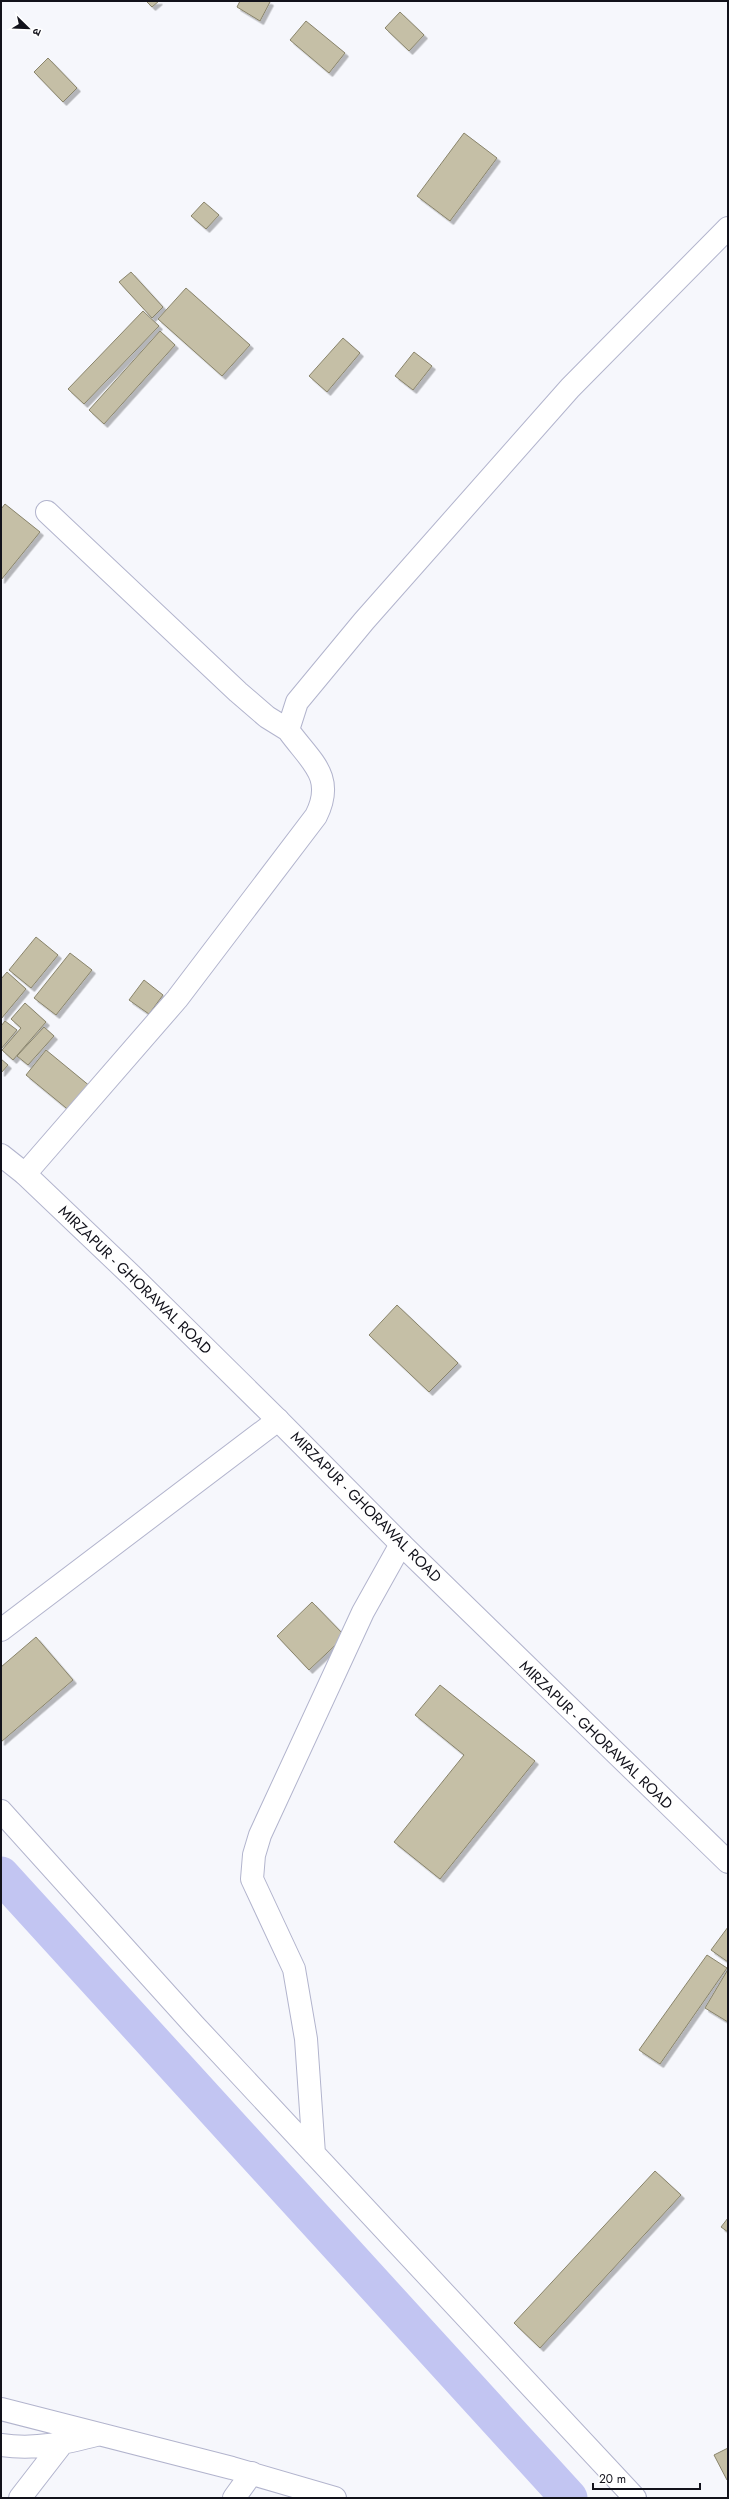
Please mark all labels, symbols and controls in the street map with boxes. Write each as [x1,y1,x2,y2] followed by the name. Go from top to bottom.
[8,8,48,48] north arrow
[28,26,46,39] text: उ
[53,1201,217,1359] street label: MIRZAPUR - GHORAWAL ROAD
[285,1426,447,1588] street label: MIRZAPUR - GHORAWAL ROAD
[514,1656,678,1814] street label: MIRZAPUR - GHORAWAL ROAD
[593,2465,700,2491] scale bar
[599,2470,626,2488] text: 20 m

